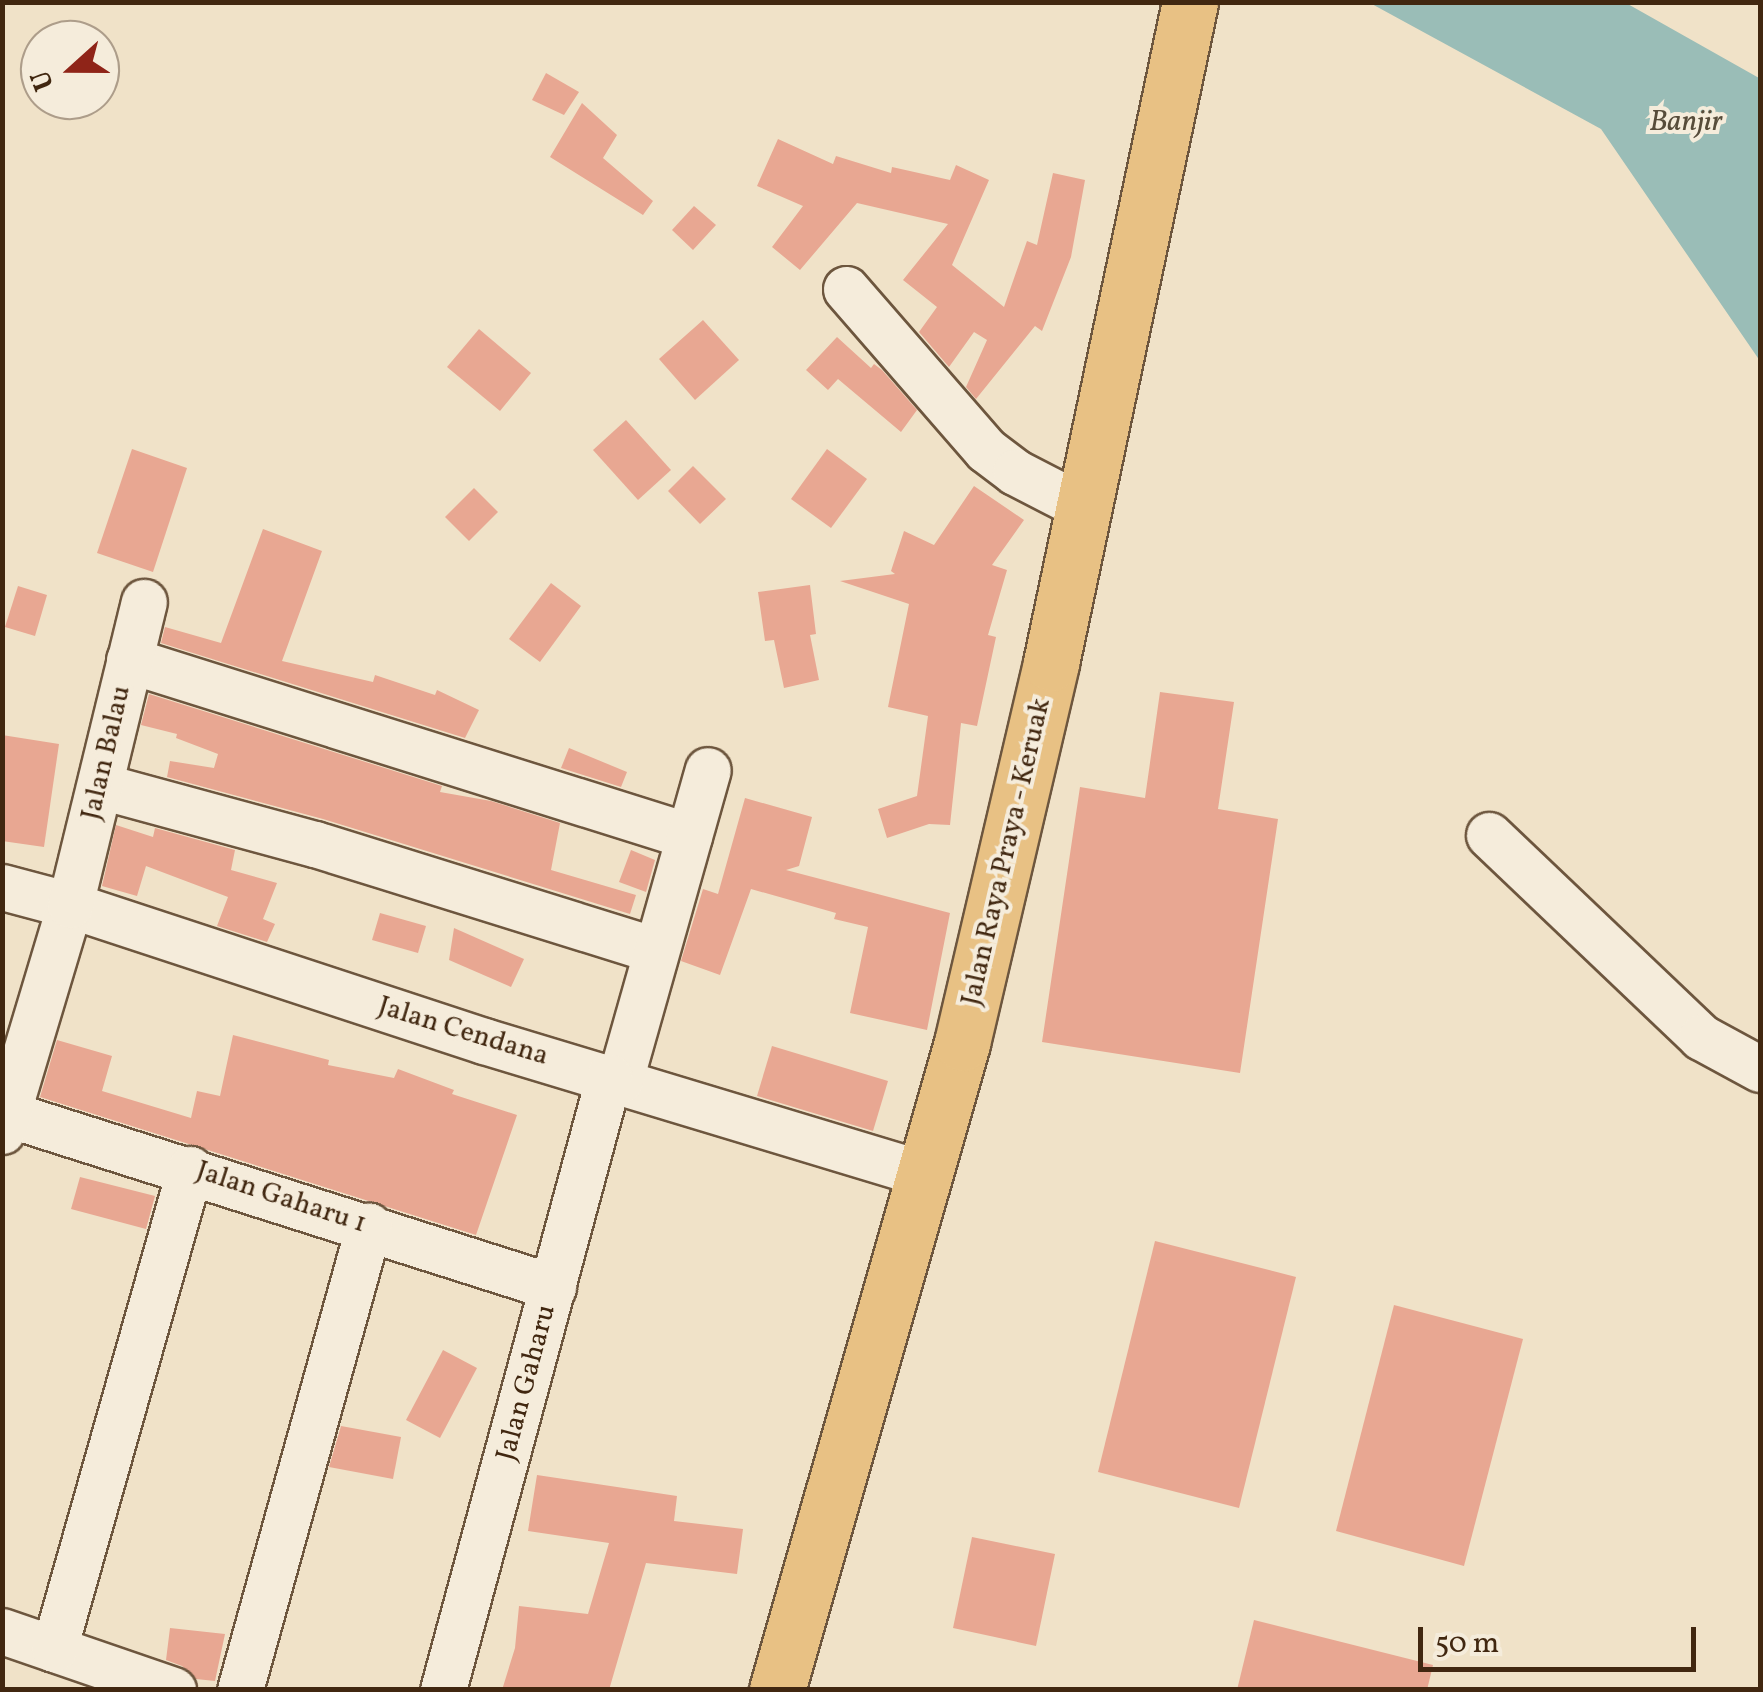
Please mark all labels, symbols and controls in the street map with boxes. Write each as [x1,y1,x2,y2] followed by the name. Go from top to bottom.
[20,20,120,120] north arrow
[22,64,65,96] text: U
[1649,104,1723,140] water label: Banjir
[75,682,139,824] street label: Jalan Balau
[955,694,1059,1010] street label: Jalan Raya Praya - Keruak
[374,990,552,1074] street label: Jalan Cendana
[192,1155,370,1241] street label: Jalan Gaharu 1
[490,1301,564,1465] street label: Jalan Gaharu
[1423,1607,1700,1669] scale bar
[1435,1623,1499,1665] text: 50 m

